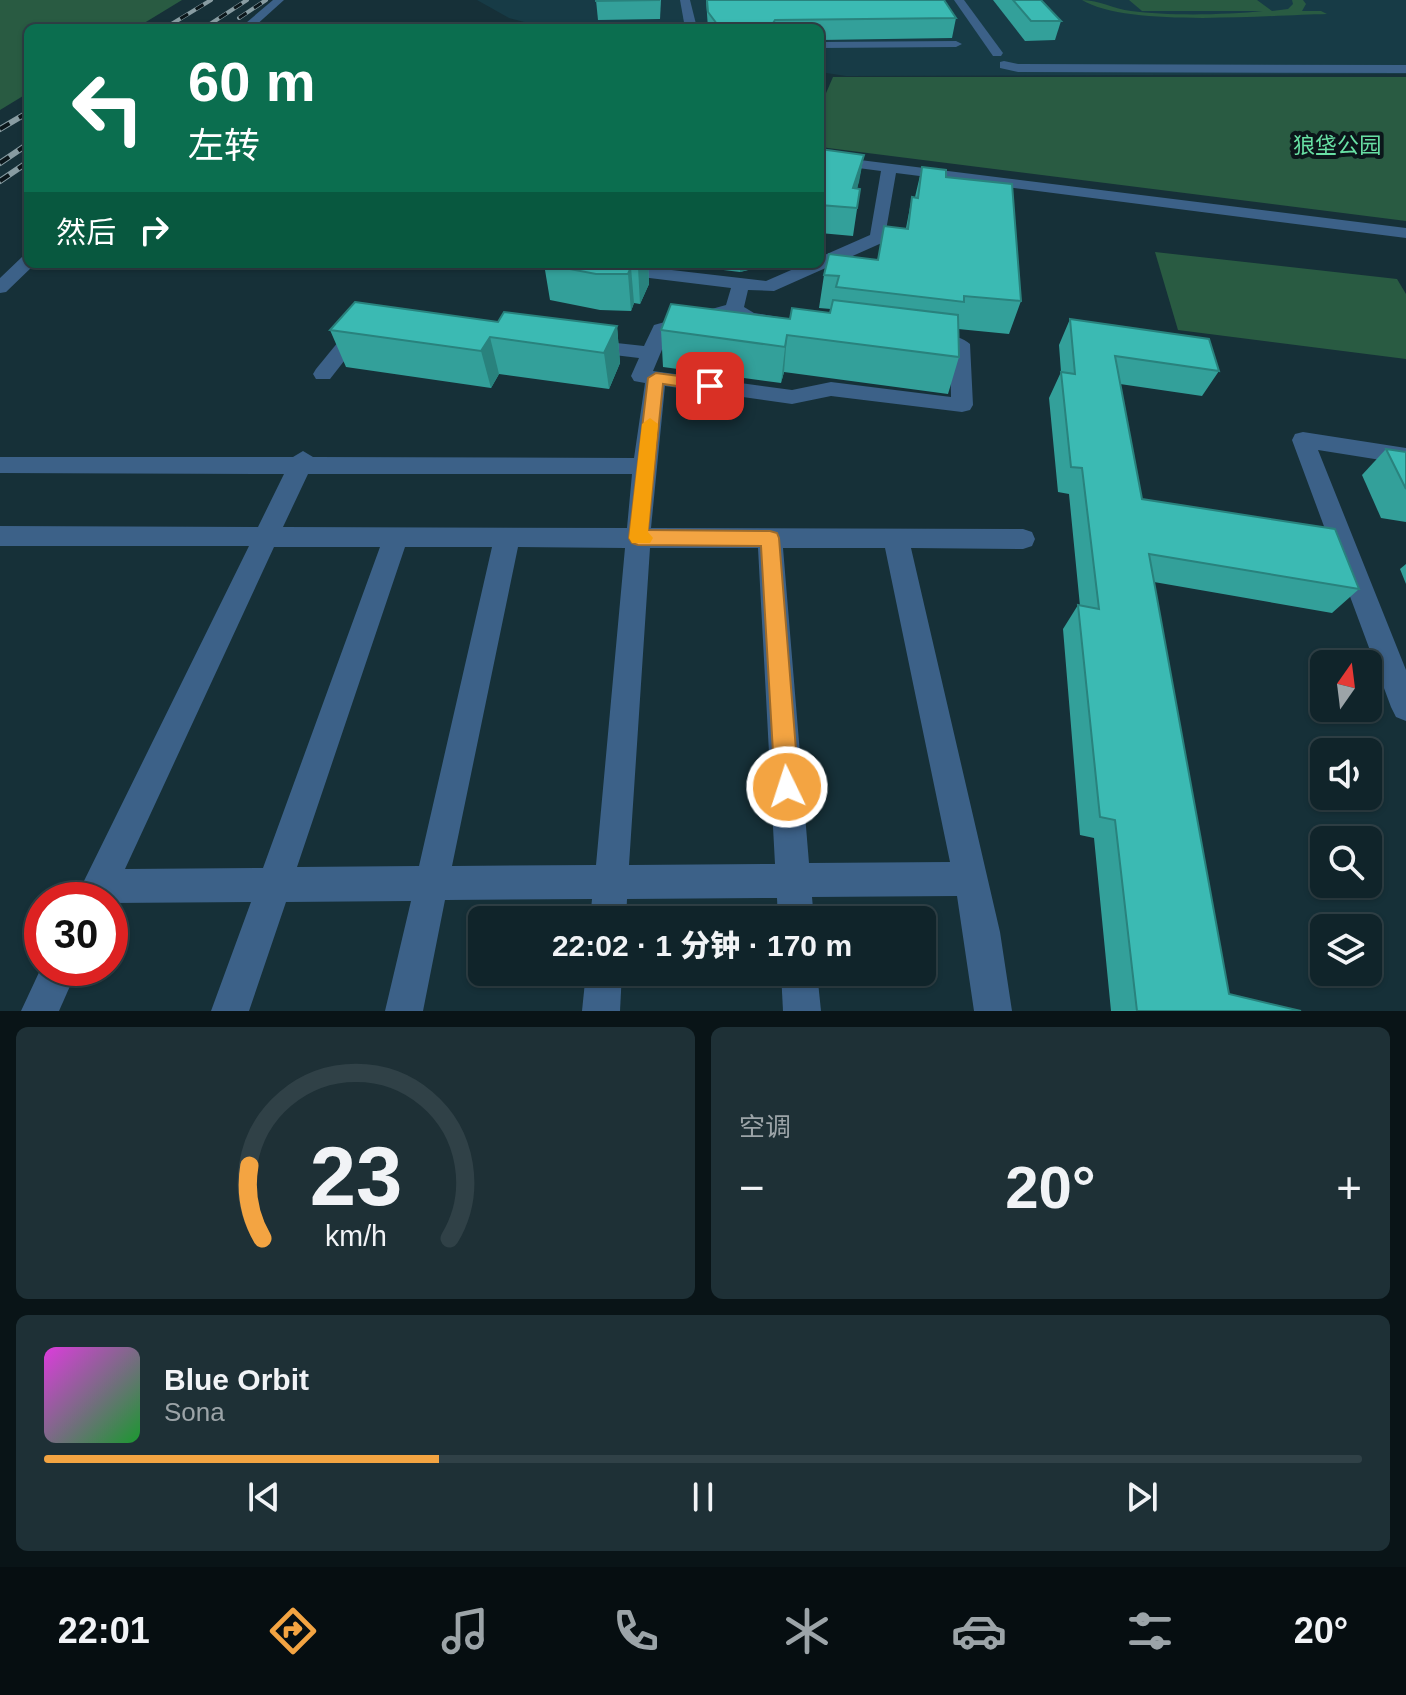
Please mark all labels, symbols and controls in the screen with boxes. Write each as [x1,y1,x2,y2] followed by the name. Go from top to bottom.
[188,50,316,113] text: 60 m
[56,56,160,160] icon: left
[188,125,260,166] text: 左转
[1293,133,1381,158] park label: 狼垡公园
[132,208,176,252] icon: right
[56,216,116,249] text: 然后
[676,352,744,420] pin
[688,364,732,408] icon: arrive
[1310,650,1382,722] north arrow
[1310,650,1382,986] map controls
[1310,738,1382,810] button: sound
[745,745,829,829] position arrow
[1310,826,1382,898] button: search
[24,882,128,986] speed limit sign: 30
[1310,914,1382,986] button: layers
[552,929,852,962] text: 22:02 · 1 分钟 · 170 m
[739,1112,791,1142] text: 空调
[309,1130,402,1223] text: 23
[1005,1154,1096,1221] text: 20°
[739,1163,765,1212] text: −
[1336,1163,1362,1212] text: +
[325,1220,386,1252] text: km/h
[164,1363,309,1396] text: Blue Orbit
[164,1397,225,1427] text: Sona
[242,1475,286,1519] icon: previous
[681,1475,725,1519] icon: pause
[1120,1475,1164,1519] icon: next
[265,1603,321,1659] icon: directions
[437,1603,493,1659] icon: music
[608,1603,664,1659] icon: phone
[779,1603,835,1659] icon: climate
[951,1603,1007,1659] icon: car
[1122,1603,1178,1659] icon: filters
[58,1610,150,1651] text: 22:01
[1294,1610,1348,1651] text: 20°

